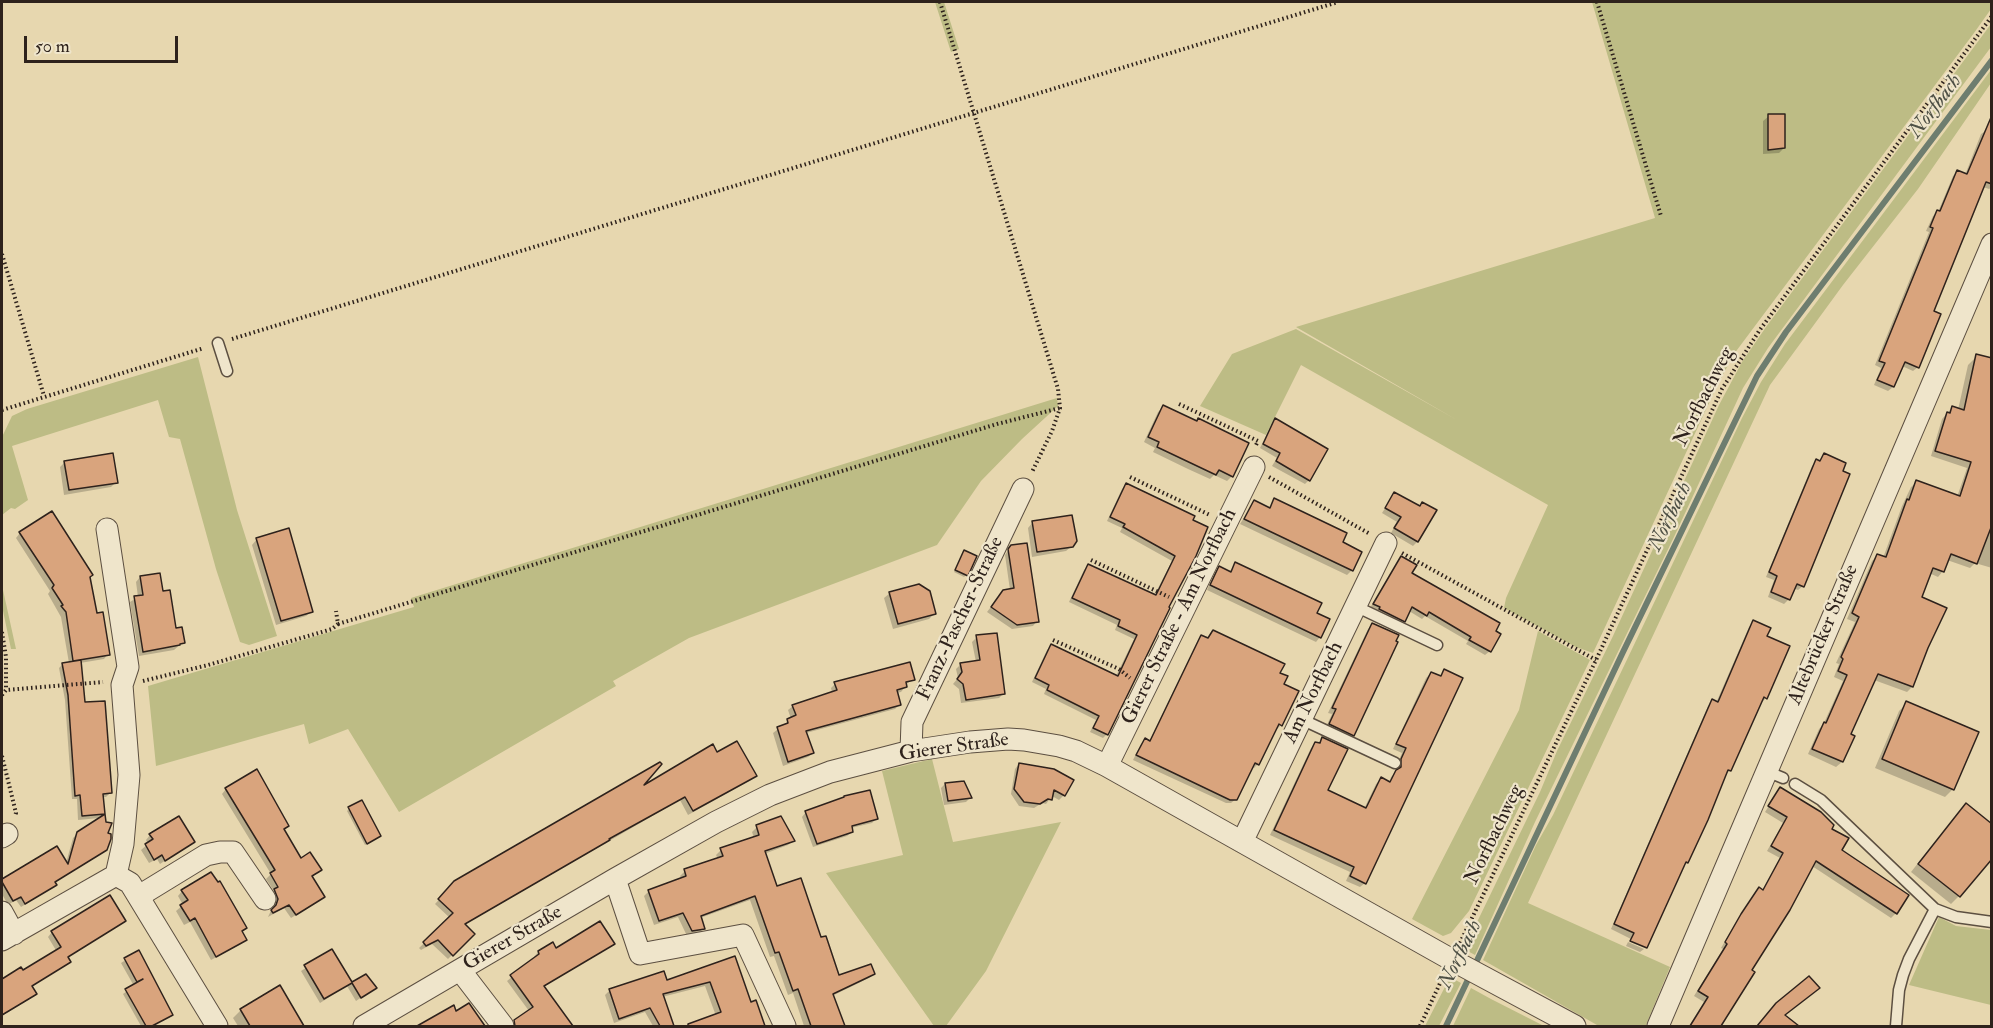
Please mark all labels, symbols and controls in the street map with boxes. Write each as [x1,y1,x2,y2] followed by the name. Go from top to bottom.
[27,24,182,62] scale bar
[35,35,70,58] text: 50 m
[1904,70,1968,144] water label: Norfbach
[1670,344,1740,450] street label: Norfbachweg
[1644,479,1698,555] water label: Norfbach
[1117,505,1243,729] street label: Gierer Straße - Am Norfbach
[913,533,1009,705] street label: Franz-Pascher-Straße
[1784,561,1864,709] street label: Altebrücker Straße
[1279,638,1349,748] street label: Am Norfbach
[898,728,1010,768] street label: Gierer Straße
[1461,781,1529,889] street label: Norfbachweg
[459,901,567,977] street label: Gierer Straße
[1434,917,1488,993] water label: Norfbach

